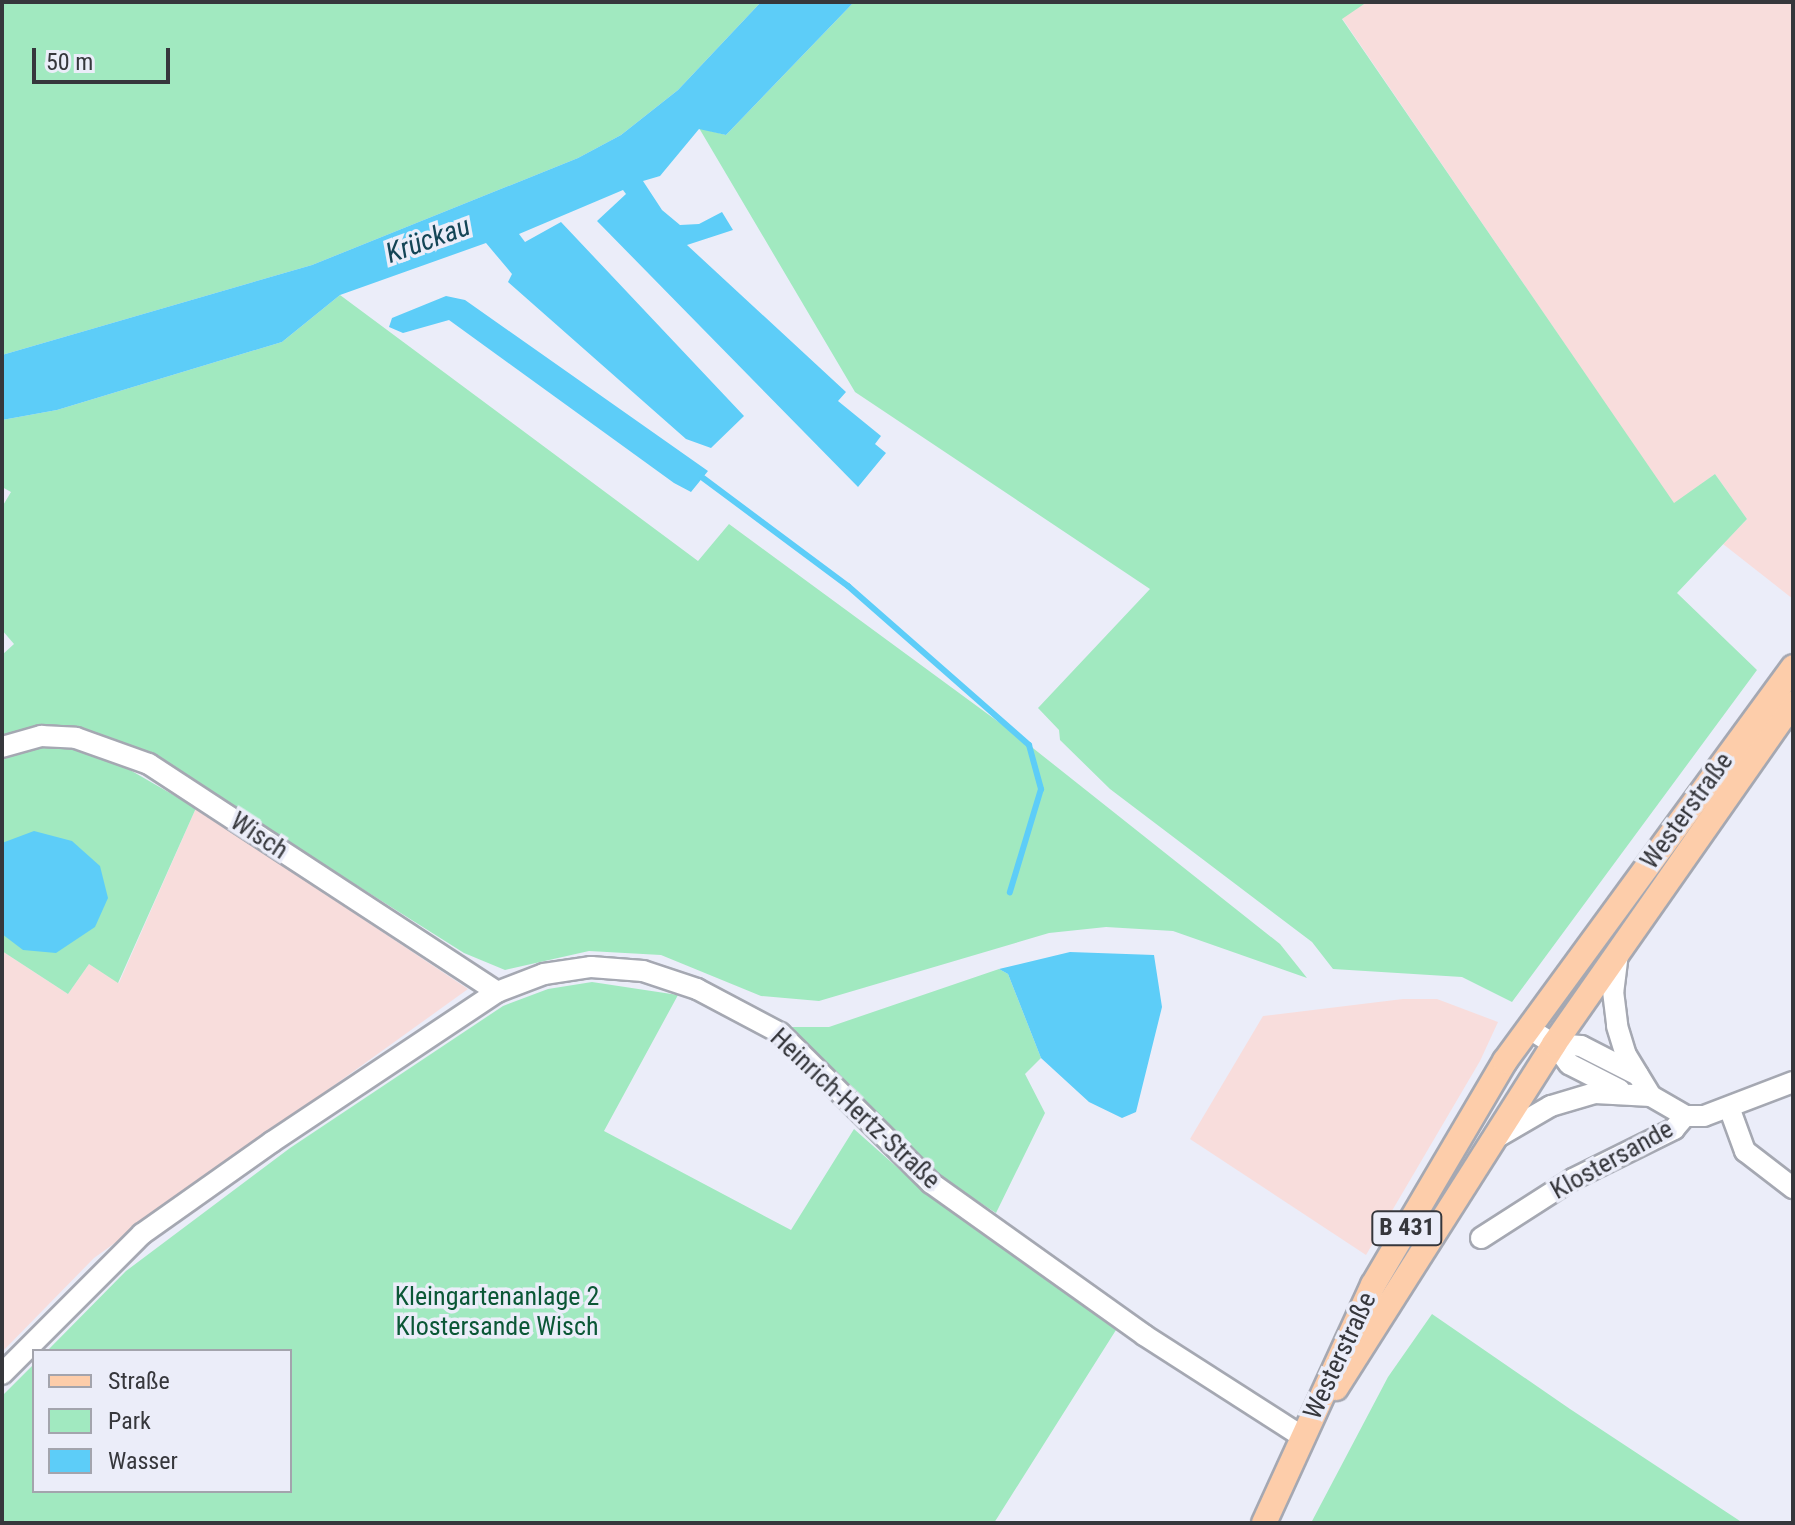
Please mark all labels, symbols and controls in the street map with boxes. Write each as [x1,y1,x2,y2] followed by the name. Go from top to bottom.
[36,32,174,82] scale bar
[46,48,93,76] text: 50 m
[381,209,475,271] water label: Krückau
[1634,747,1740,875] street label: Westerstraße
[224,806,294,866] street label: Wisch
[764,1022,946,1196] street label: Heinrich-Hertz-Straße
[1545,1114,1679,1206] street label: Klostersande
[1371,1208,1443,1248] road number: B 431
[395,1281,599,1342] park label: Kleingartenanlage 2 Klostersande Wisch
[1297,1288,1383,1424] street label: Westerstraße
[32,1349,292,1493] legend
[108,1367,170,1395] text: Straße
[108,1407,151,1435] text: Park
[108,1447,178,1475] text: Wasser

